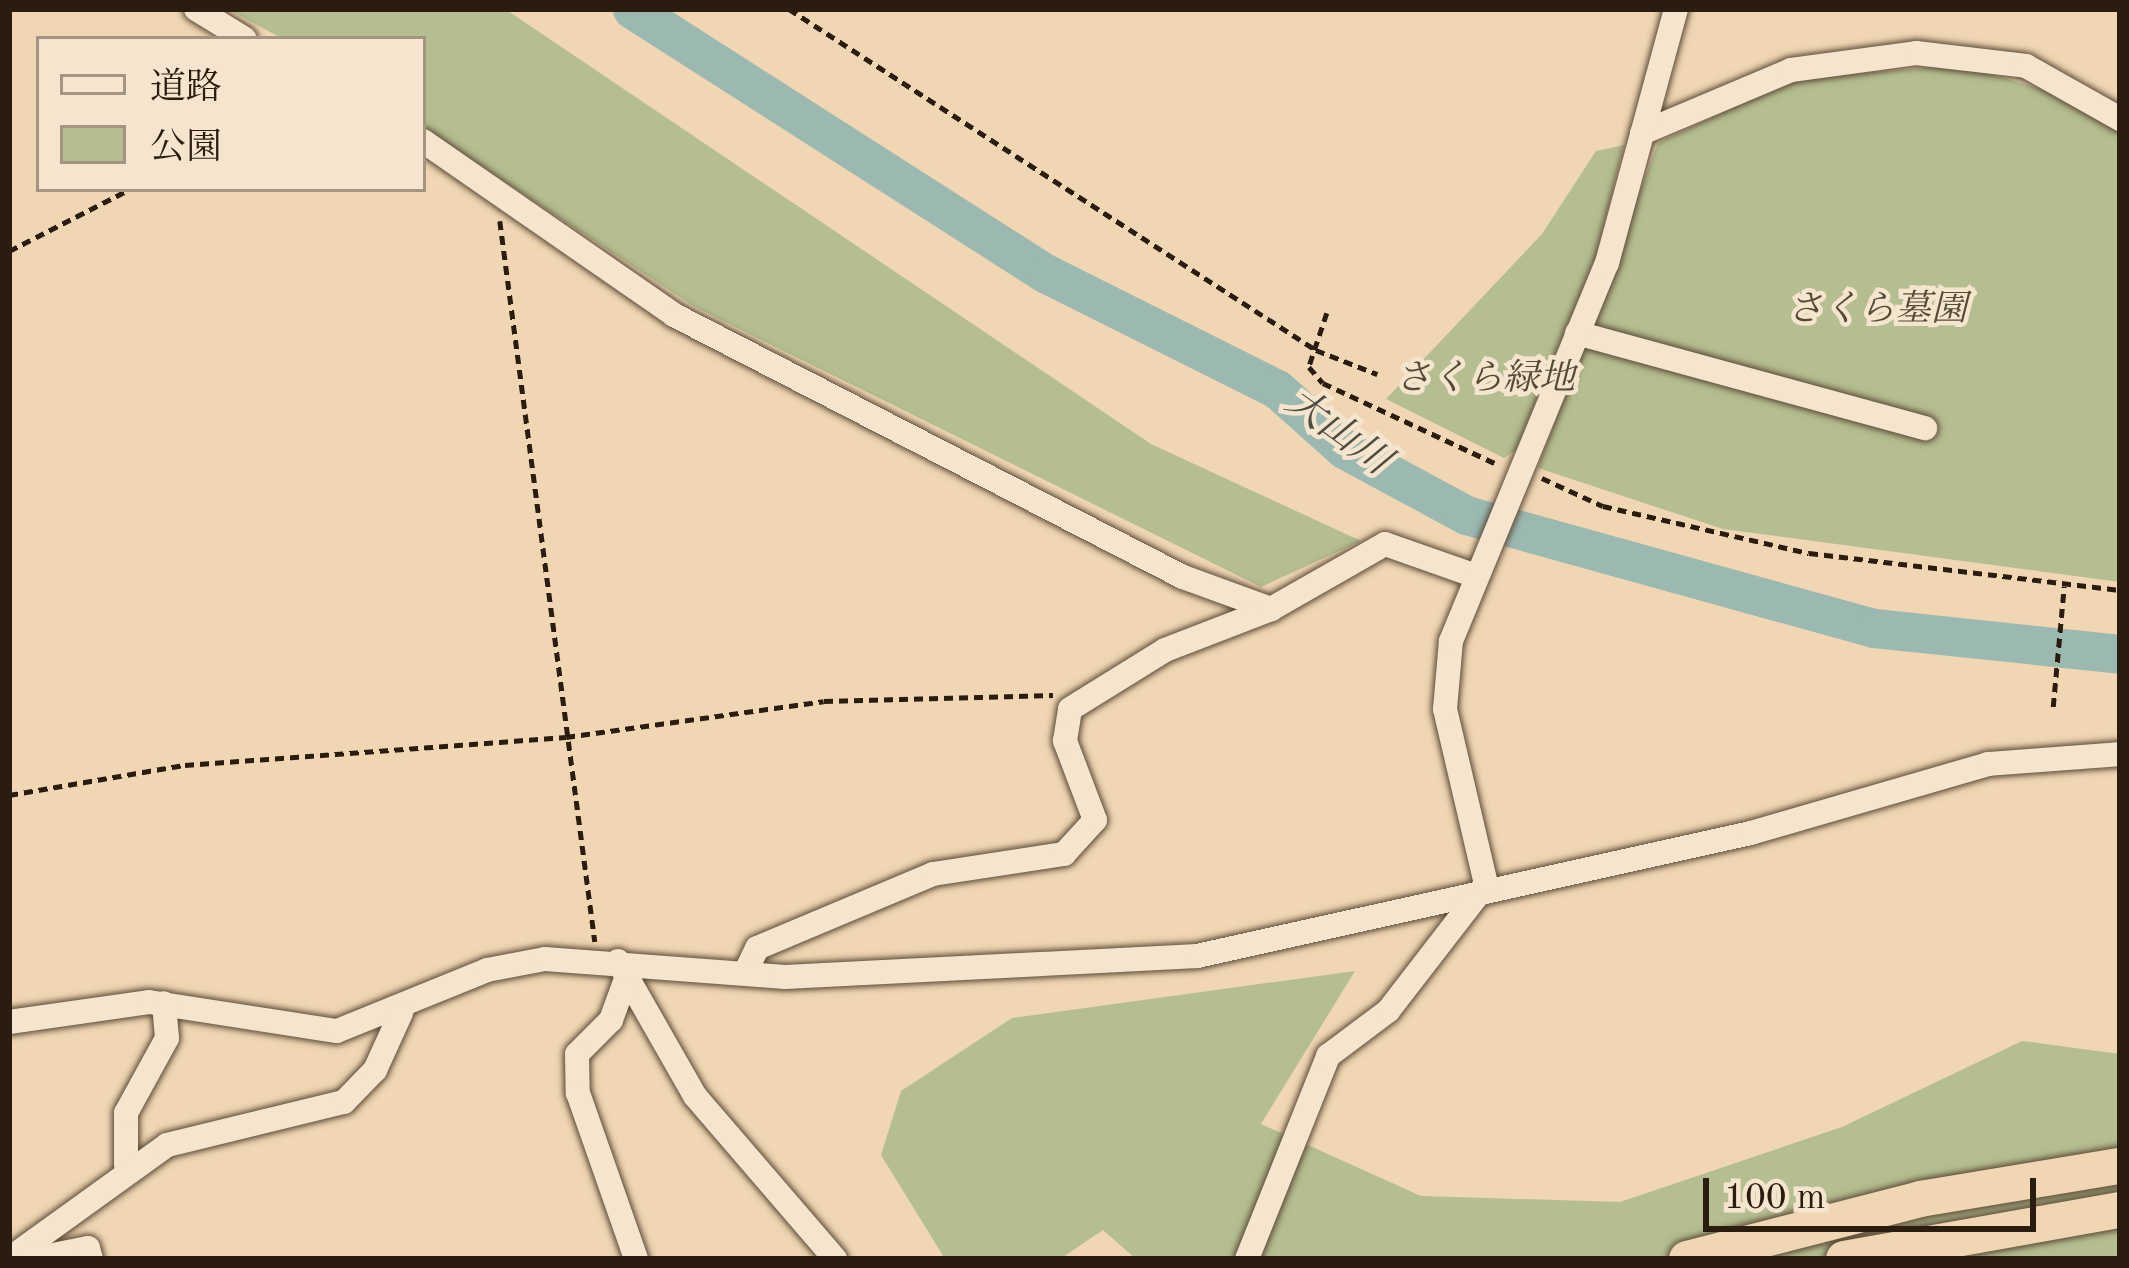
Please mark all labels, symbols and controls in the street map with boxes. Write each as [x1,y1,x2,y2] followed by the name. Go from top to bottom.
[36,36,426,192] legend
[150,71,222,107] text: 道路
[150,131,222,167] text: 公園
[1787,290,1967,334] park label: さくら墓園
[1395,359,1575,403] park label: さくら緑地
[1276,380,1398,486] water label: 大山川
[1709,1154,2042,1228] scale bar
[1724,1181,1825,1217] text: 100 m

